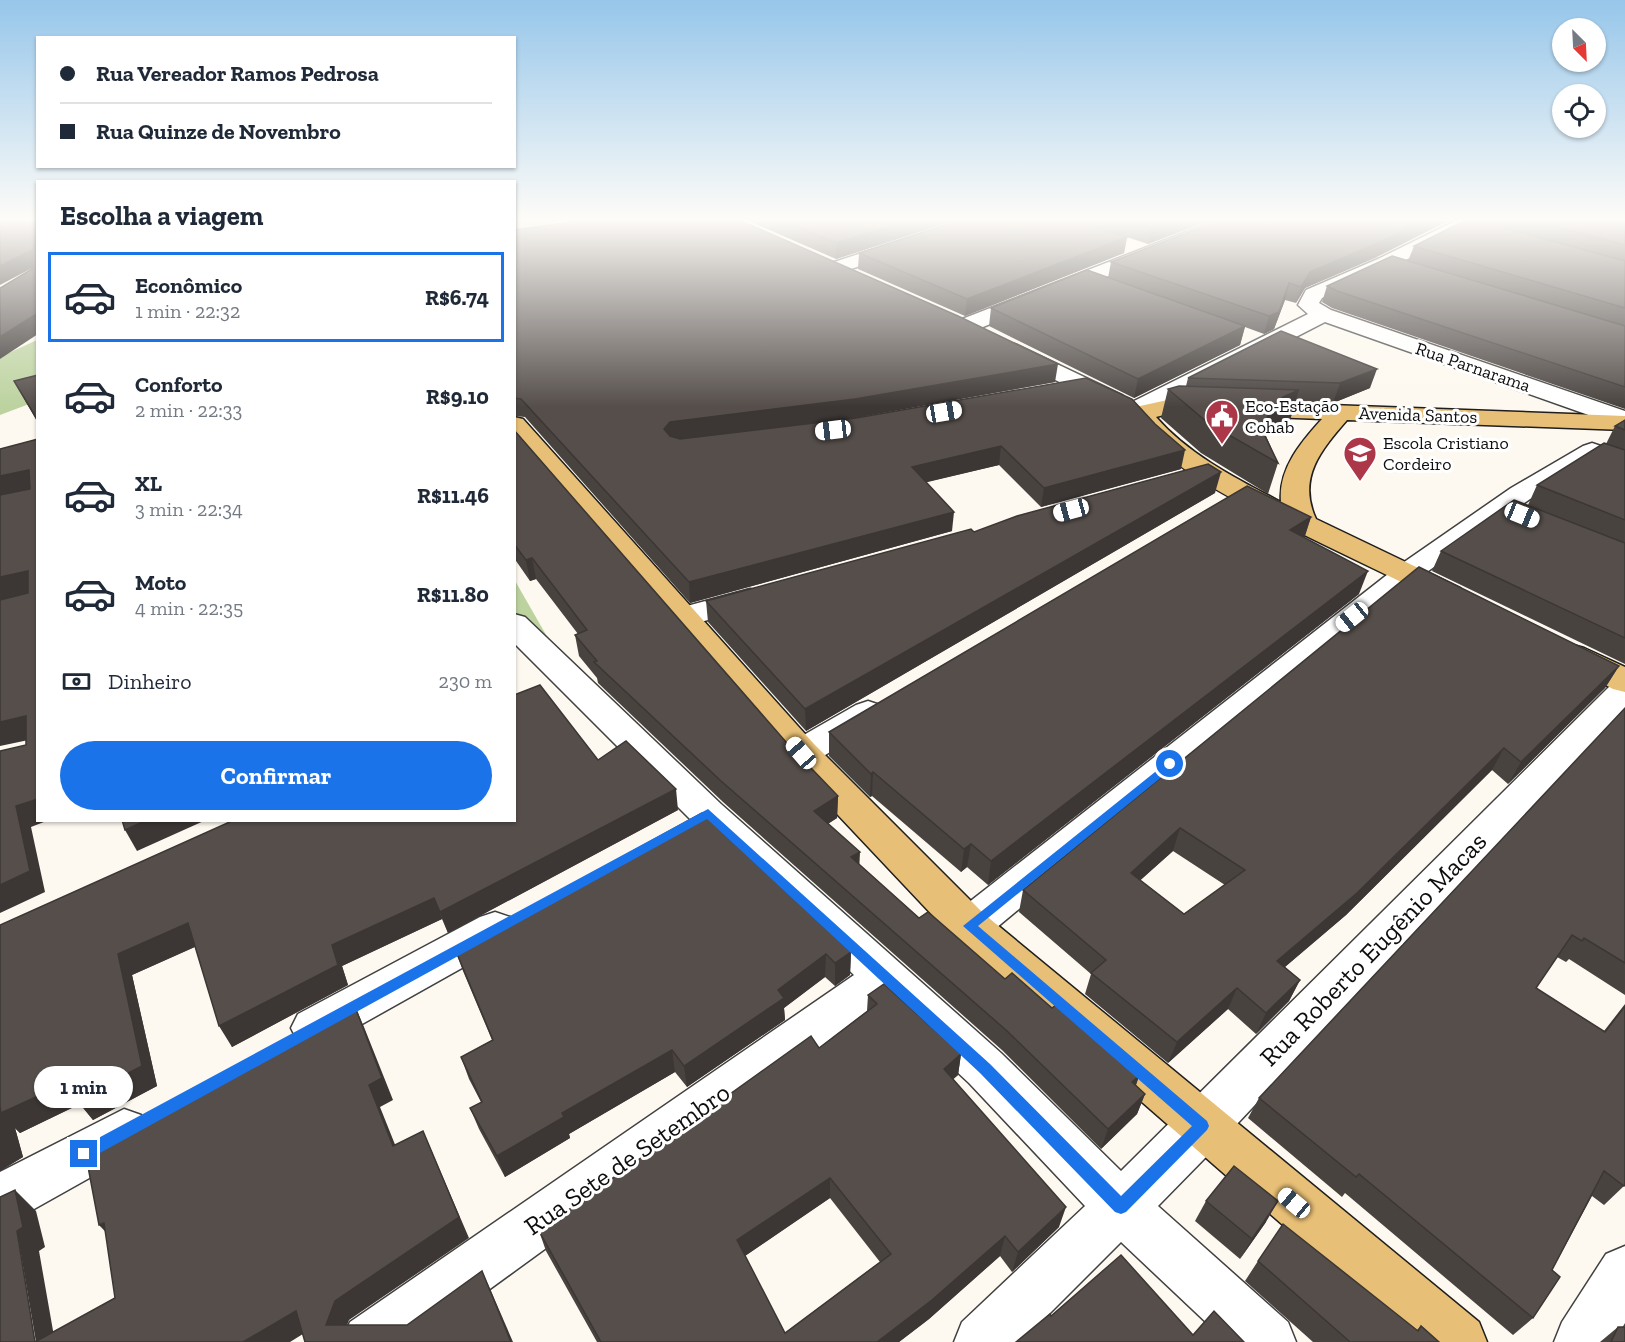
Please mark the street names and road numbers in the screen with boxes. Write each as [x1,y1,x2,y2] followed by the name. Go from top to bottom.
[1413,337,1534,397] street label: Rua Parnarama
[1358,402,1478,428] street label: Avenida Santos
[1253,825,1493,1073] street label: Rua Roberto Eugênio Macas
[518,1076,736,1242] street label: Rua Sete de Setembro

